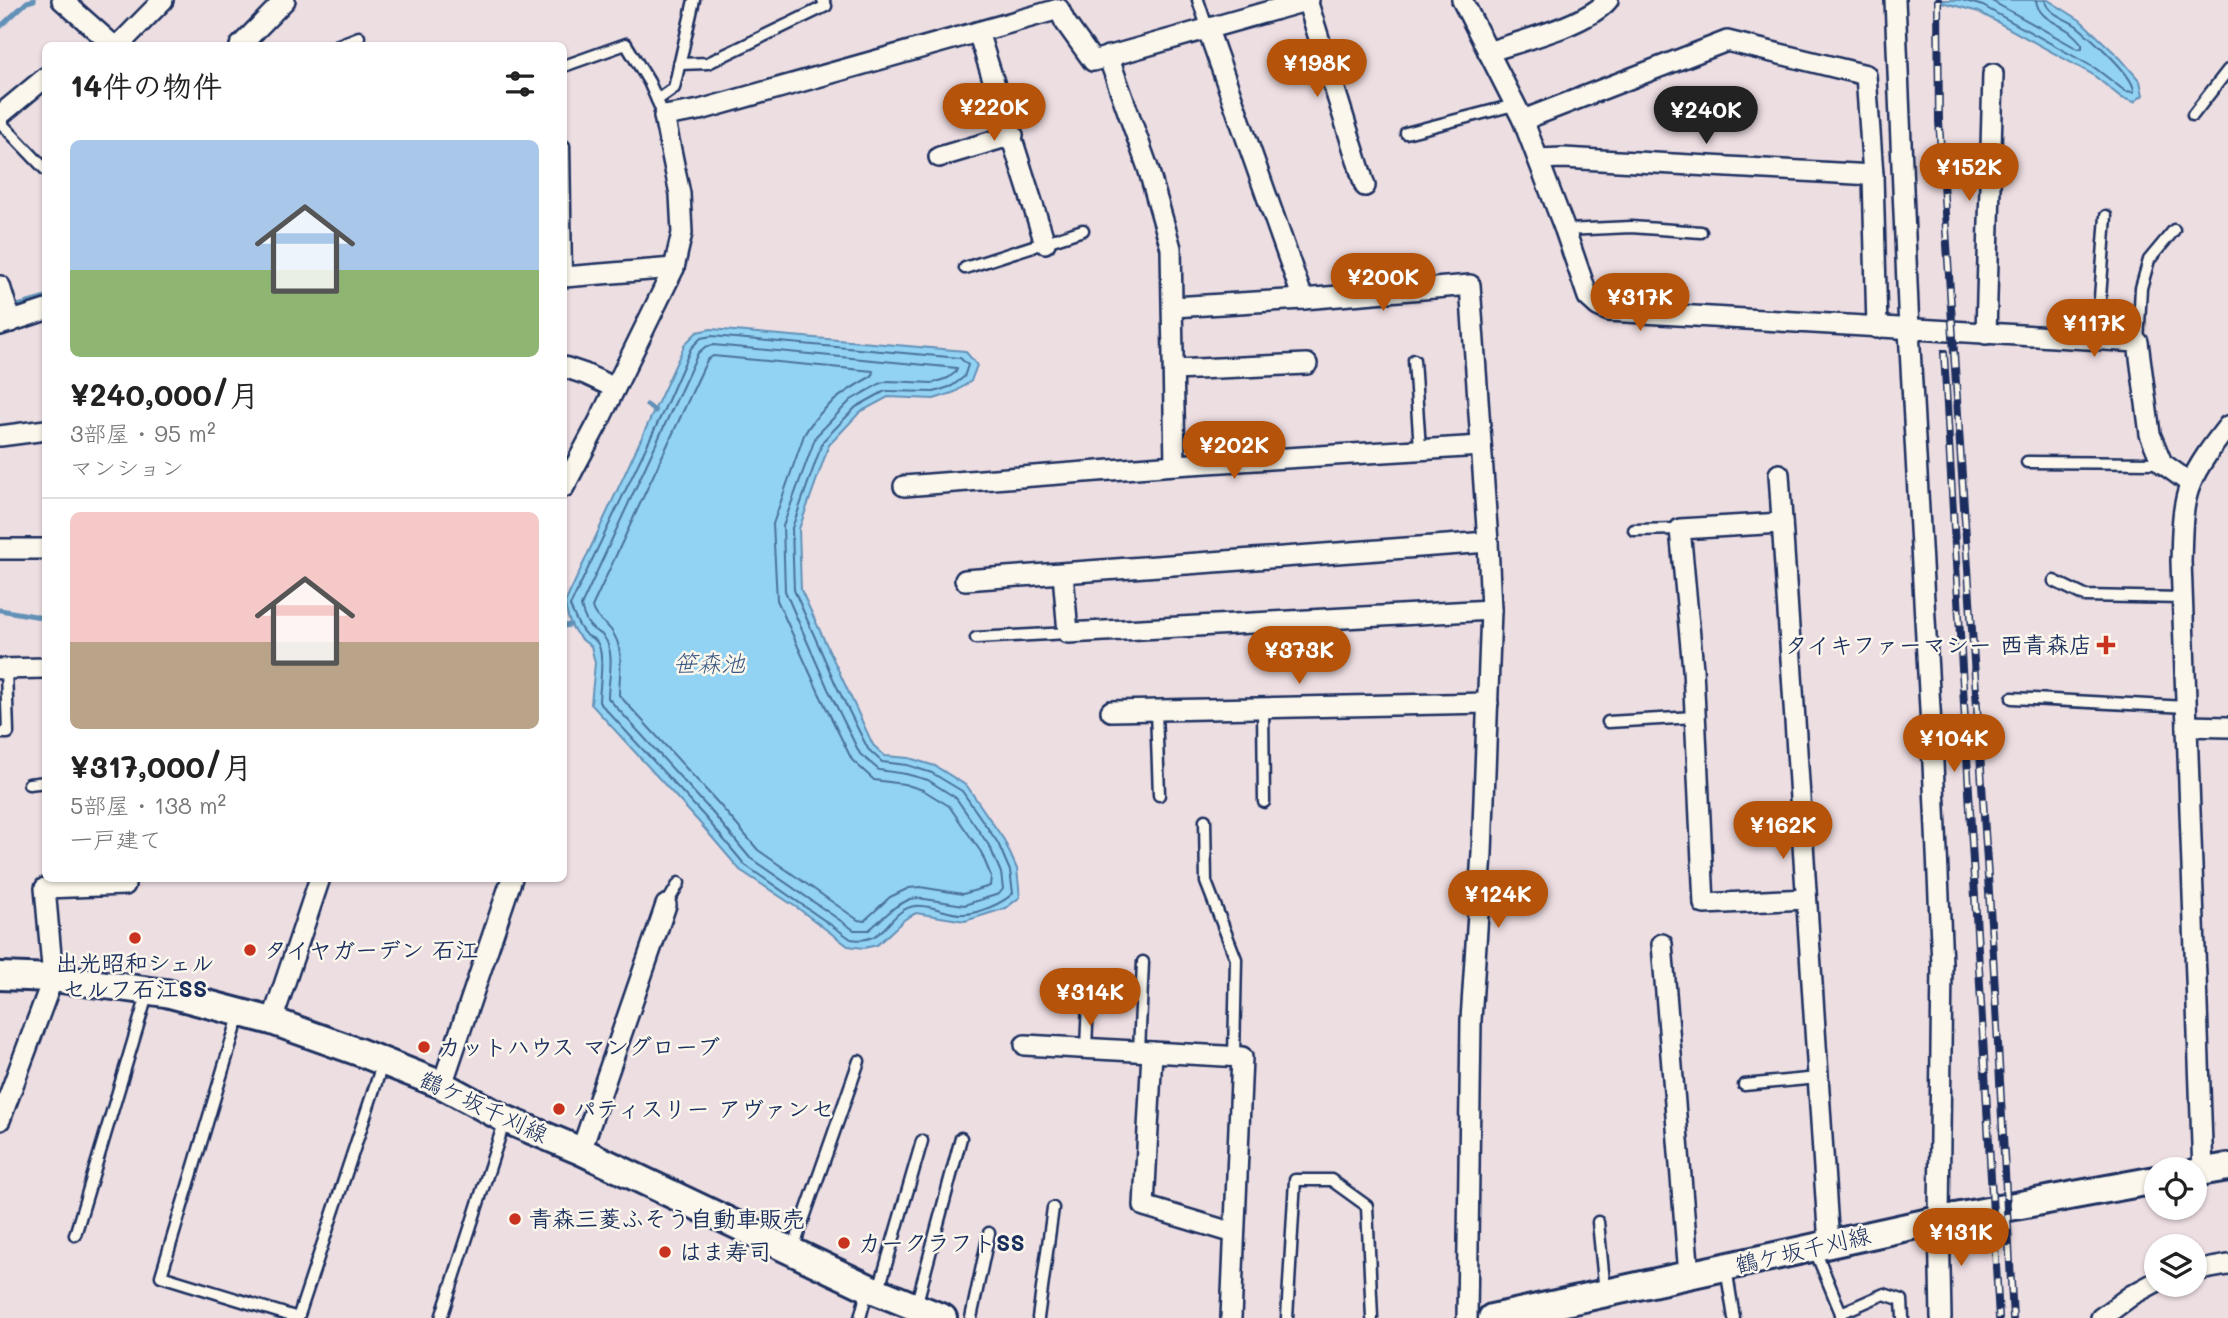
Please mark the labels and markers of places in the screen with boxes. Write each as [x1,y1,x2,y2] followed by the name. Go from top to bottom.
[1268,40,1366,99] pin: ¥198K
[945,83,1043,143] pin: ¥220K
[1657,86,1755,146] pin: ¥240K
[1920,144,2018,203] pin: ¥152K
[1334,254,1432,313] pin: ¥200K
[1591,274,1689,333] pin: ¥317K
[2045,300,2143,359] pin: ¥117K
[1185,421,1283,481] pin: ¥202K
[1250,626,1348,686] pin: ¥373K
[1785,629,2092,659] place label: タイキファーマシー 西青森店
[2098,637,2114,653] marker: タイキファーマシー 西青森店
[1905,714,2003,774] pin: ¥104K
[1734,802,1832,861] pin: ¥162K
[1449,870,1547,930] pin: ¥124K
[127,930,143,946] marker: 出光昭和シェル セルフ石江SS
[264,934,478,964] place label: タイヤガーデン 石江
[242,942,258,958] marker: タイヤガーデン 石江
[55,947,215,1003] place label: 出光昭和シェル セルフ石江SS
[1041,968,1139,1028] pin: ¥314K
[438,1031,720,1061] place label: カットハウス マングローブ
[416,1039,432,1055] marker: カットハウス マングローブ
[573,1093,834,1123] place label: パティスリー アヴァンセ
[551,1101,567,1117] marker: パティスリー アヴァンセ
[529,1203,805,1233] place label: 青森三菱ふそう自動車販売
[1912,1208,2010,1268] pin: ¥131K
[507,1211,523,1227] marker: 青森三菱ふそう自動車販売
[858,1227,1025,1257] place label: カークラフトSS
[836,1235,852,1251] marker: カークラフトSS
[679,1236,771,1266] place label: はま寿司
[657,1244,673,1260] marker: はま寿司

